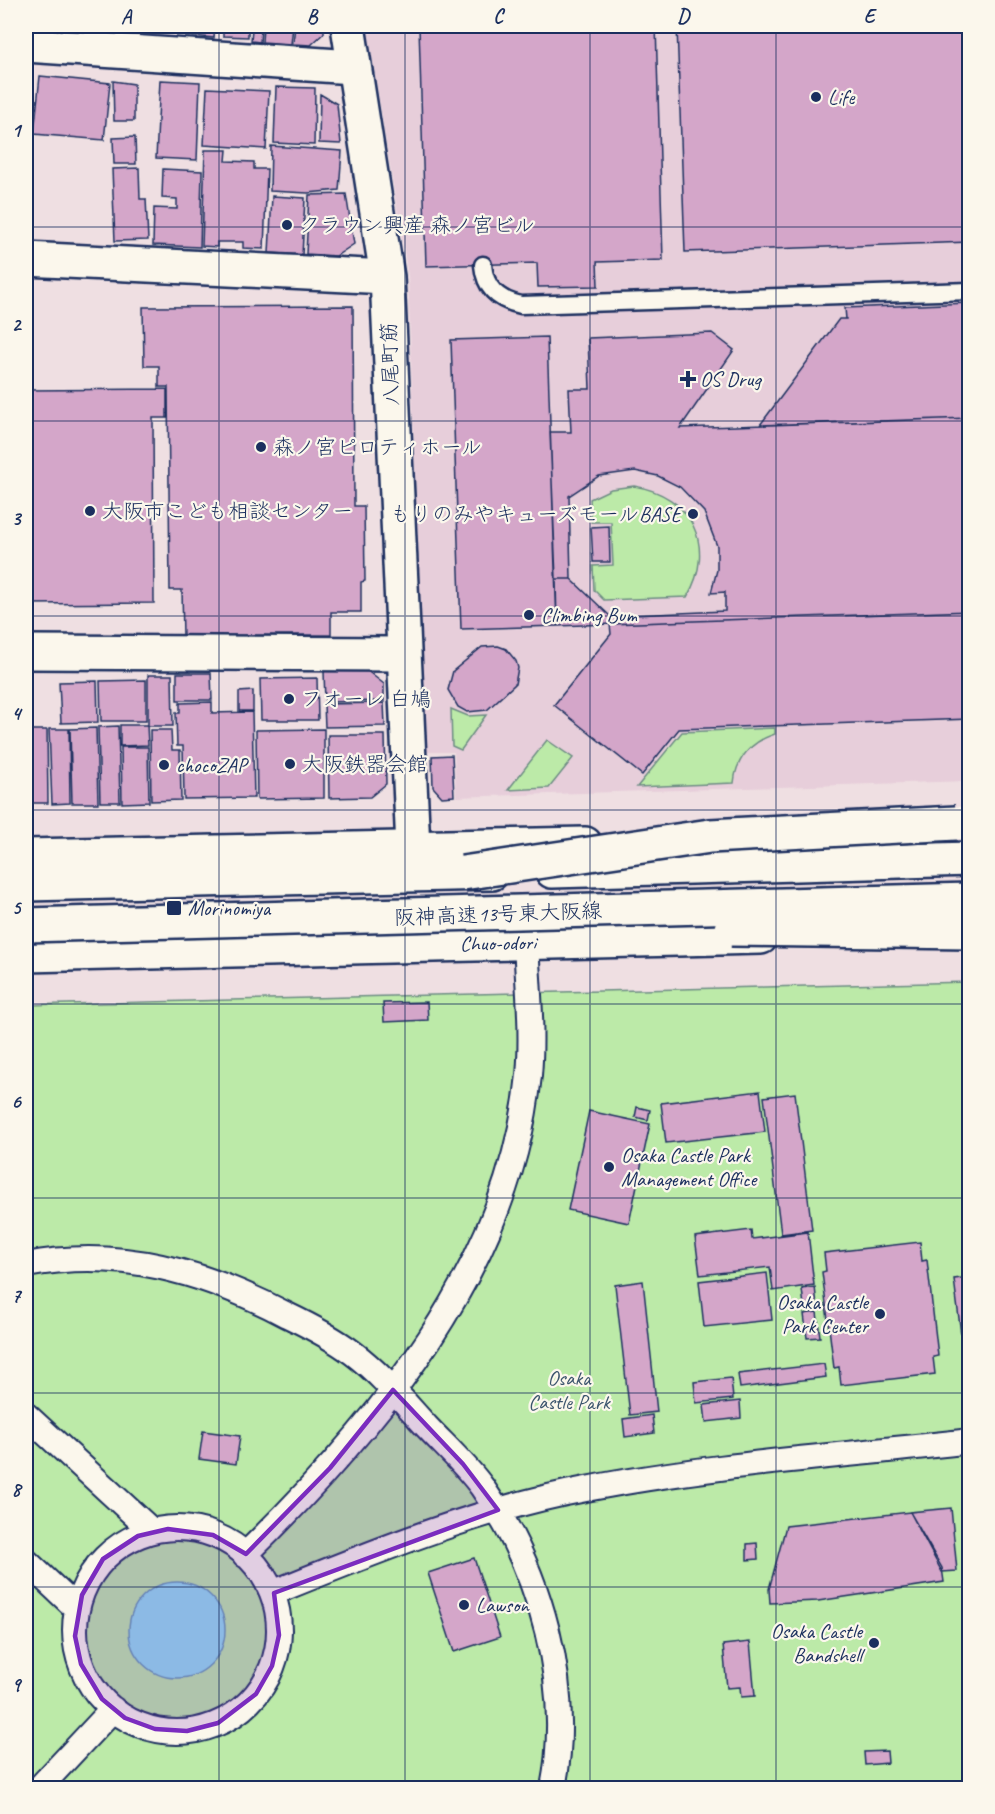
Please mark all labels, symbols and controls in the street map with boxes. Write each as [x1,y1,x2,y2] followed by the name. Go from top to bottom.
[121,4,133,29] text: A
[307,4,319,29] text: B
[493,4,505,29] text: C
[677,4,691,29] text: D
[864,4,878,29] text: E
[828,84,855,110] place label: Life
[809,90,823,104] marker: Life
[12,118,23,143] text: 1
[299,212,535,238] place label: クラウン興産 森ノ宮ビル
[280,218,294,232] marker: クラウン興産 森ノ宮ビル
[12,312,23,337] text: 2
[376,322,404,406] street label: 八尾町筋
[700,366,762,392] place label: OS Drug
[681,372,695,386] marker: OS Drug
[273,434,482,460] place label: 森ノ宮ピロティホール
[254,440,268,454] marker: 森ノ宮ピロティホール
[102,498,353,524] place label: 大阪市こども相談センター
[390,501,683,527] place label: もりのみやキューズモールBASE
[83,504,97,518] marker: 大阪市こども相談センター
[12,506,23,531] text: 3
[686,507,700,521] marker: もりのみやキューズモールBASE
[541,602,638,628] place label: Climbing Bum
[522,608,536,622] marker: Climbing Bum
[301,686,431,712] place label: フオーレ 白鳩
[282,692,296,706] marker: フオーレ 白鳩
[12,701,24,726] text: 4
[302,751,428,777] place label: 大阪鉄器会館
[176,752,250,778] place label: chocoZAP
[283,757,297,771] marker: 大阪鉄器会館
[157,758,171,772] marker: chocoZAP
[12,895,23,920] text: 5
[188,895,272,921] place label: Morinomiya
[394,897,602,931] street label: 阪神高速13号東大阪線
[165,899,183,917] marker: Morinomiya
[460,929,539,957] street label: Chuo-odori
[11,1089,22,1114] text: 6
[621,1142,758,1192] place label: Osaka Castle Park Management Office
[602,1160,616,1174] marker: Osaka Castle Park Management Office
[12,1283,23,1308] text: 7
[777,1289,870,1339] place label: Osaka Castle Park Center
[873,1307,887,1321] marker: Osaka Castle Park Center
[528,1365,611,1415] park label: Osaka Castle Park
[12,1477,24,1502] text: 8
[476,1592,530,1618] place label: Lawson
[457,1598,471,1612] marker: Lawson
[771,1618,865,1668] place label: Osaka Castle Bandshell
[867,1636,881,1650] marker: Osaka Castle Bandshell
[12,1672,23,1697] text: 9

